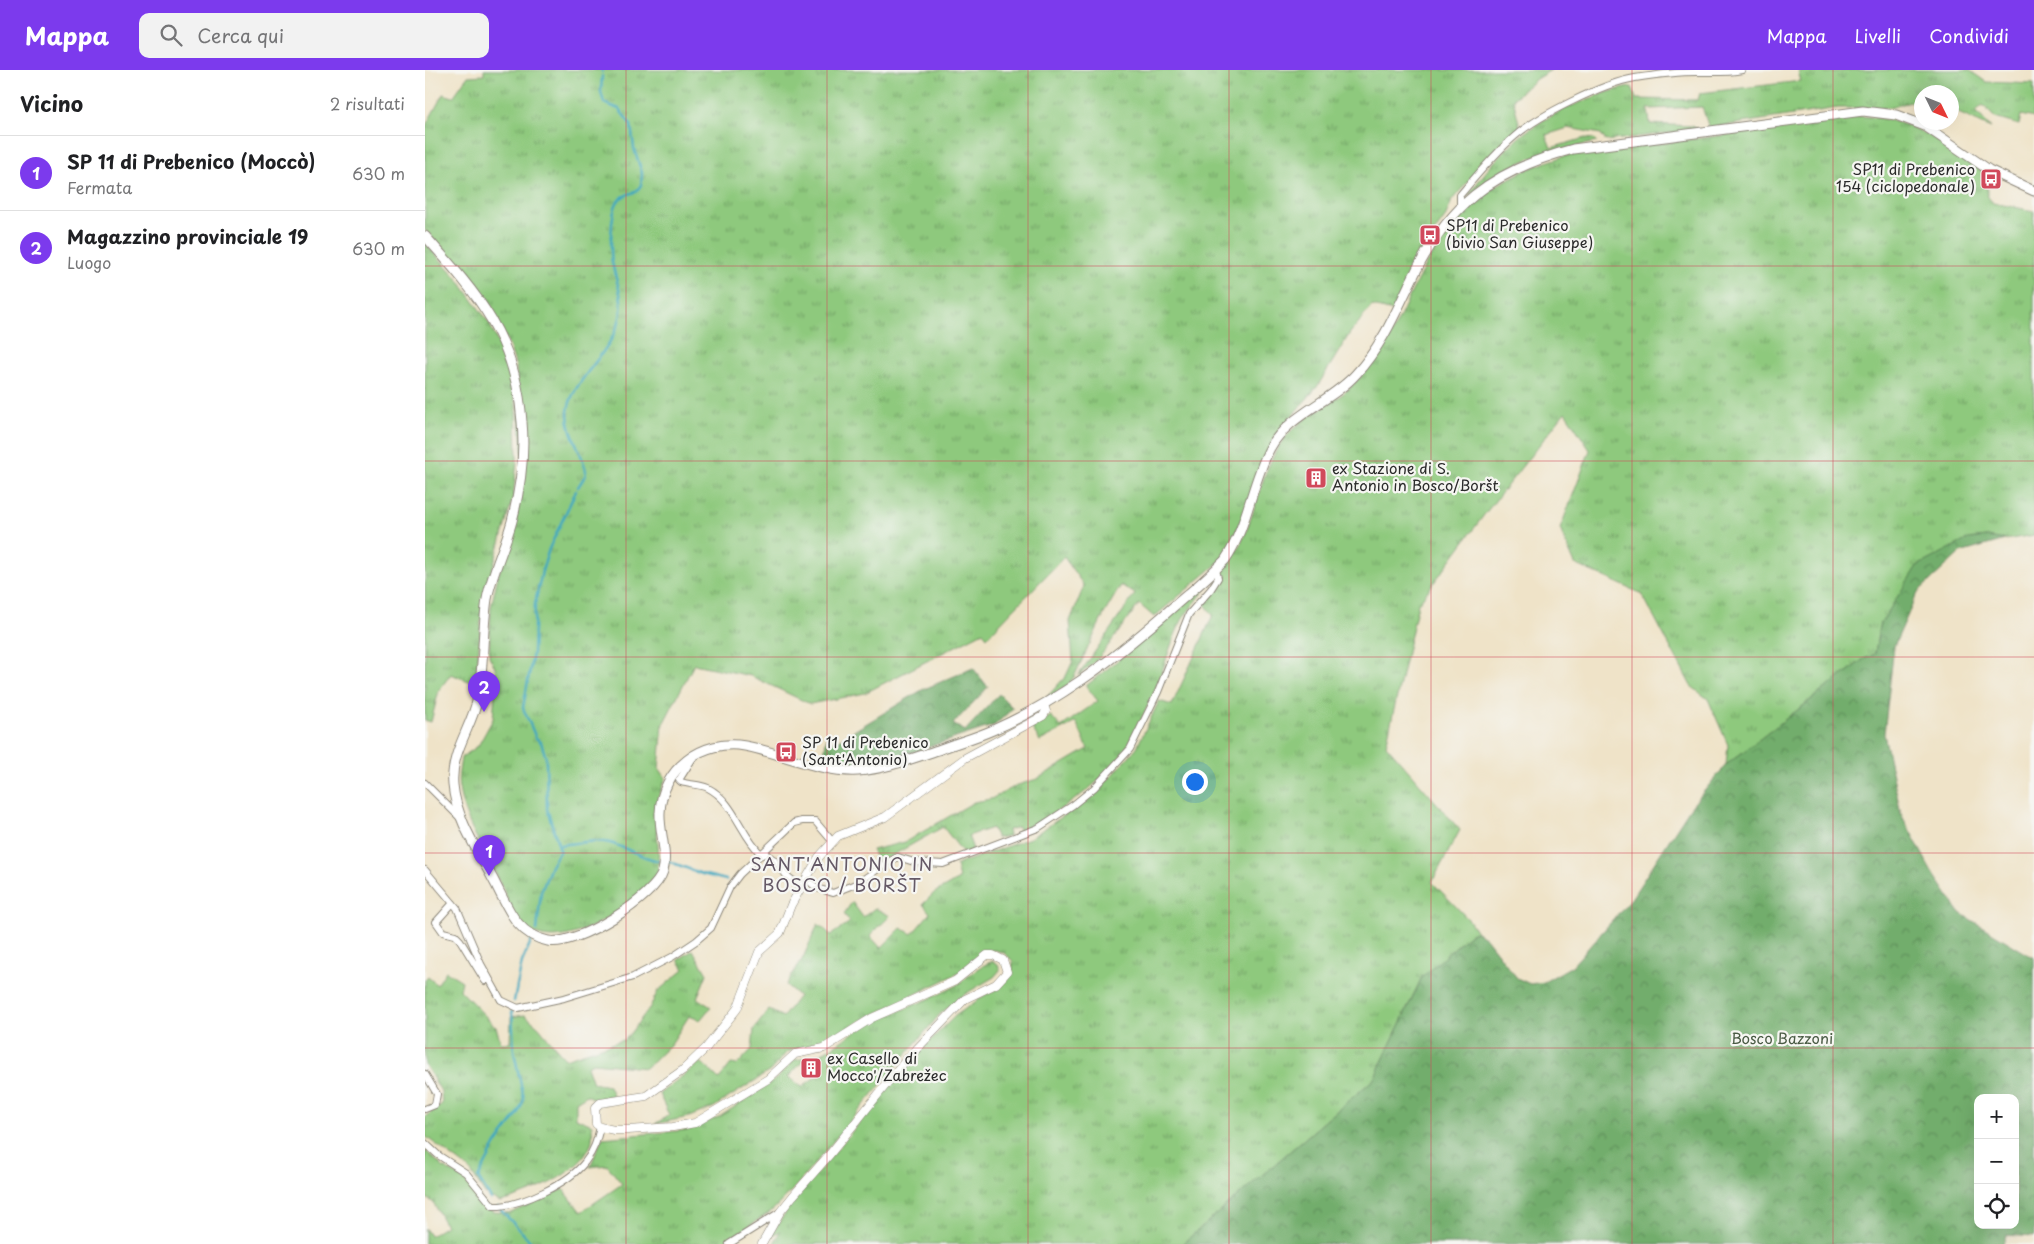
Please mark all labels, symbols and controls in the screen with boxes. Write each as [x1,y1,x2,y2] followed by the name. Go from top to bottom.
[139,13,489,58] search box
[25,17,109,53] text: Mappa
[157,21,185,49] icon: search
[197,21,284,49] text: Cerca qui
[1767,22,1827,49] text: Mappa
[1855,22,1901,49] text: Livelli
[1929,22,2009,49] text: Condividi
[1914,85,1959,130] north arrow
[20,87,83,119] text: Vicino
[330,91,405,115] text: 2 risultati
[67,147,315,175] text: SP 11 di Prebenico (Moccò)
[1836,157,1975,197] place label: SP11 di Prebenico 154 (ciclopedonale)
[32,161,40,185] text: 1
[352,161,405,185] text: 630 m
[1979,167,2003,191] bus stop icon: SP11 di Prebenico 154 (ciclopedonale)
[67,175,132,199] text: Fermata
[1446,213,1593,253] place label: SP11 di Prebenico (bivio San Giuseppe)
[67,222,308,250] text: Magazzino provinciale 19
[1418,223,1442,247] bus stop icon: SP11 di Prebenico (bivio San Giuseppe)
[30,236,42,260] text: 2
[352,236,405,260] text: 630 m
[67,250,111,274] text: Luogo
[1332,456,1498,496] place label: ex Stazione di S. Antonio in Bosco/Boršt
[1304,466,1328,490] building icon: ex Stazione di S. Antonio in Bosco/Boršt
[468,671,500,712] pin: 2
[802,730,928,770] place label: SP 11 di Prebenico (Sant'Antonio)
[774,740,798,764] bus stop icon: SP 11 di Prebenico (Sant'Antonio)
[1182,769,1208,795] your location
[473,835,505,876] pin: 1
[750,850,934,898] district label: SANT'ANTONIO IN BOSCO / BORŠT
[1731,1026,1833,1049] park label: Bosco Bazzoni
[827,1046,947,1086] place label: ex Casello di Mocco'/Zabrežec
[799,1056,823,1080] building icon: ex Casello di Mocco'/Zabrežec
[1974,1094,2019,1229] map controls
[1974,1094,2019,1139] button: +
[1974,1139,2019,1184] button: −
[1974,1184,2019,1229] button: locate

